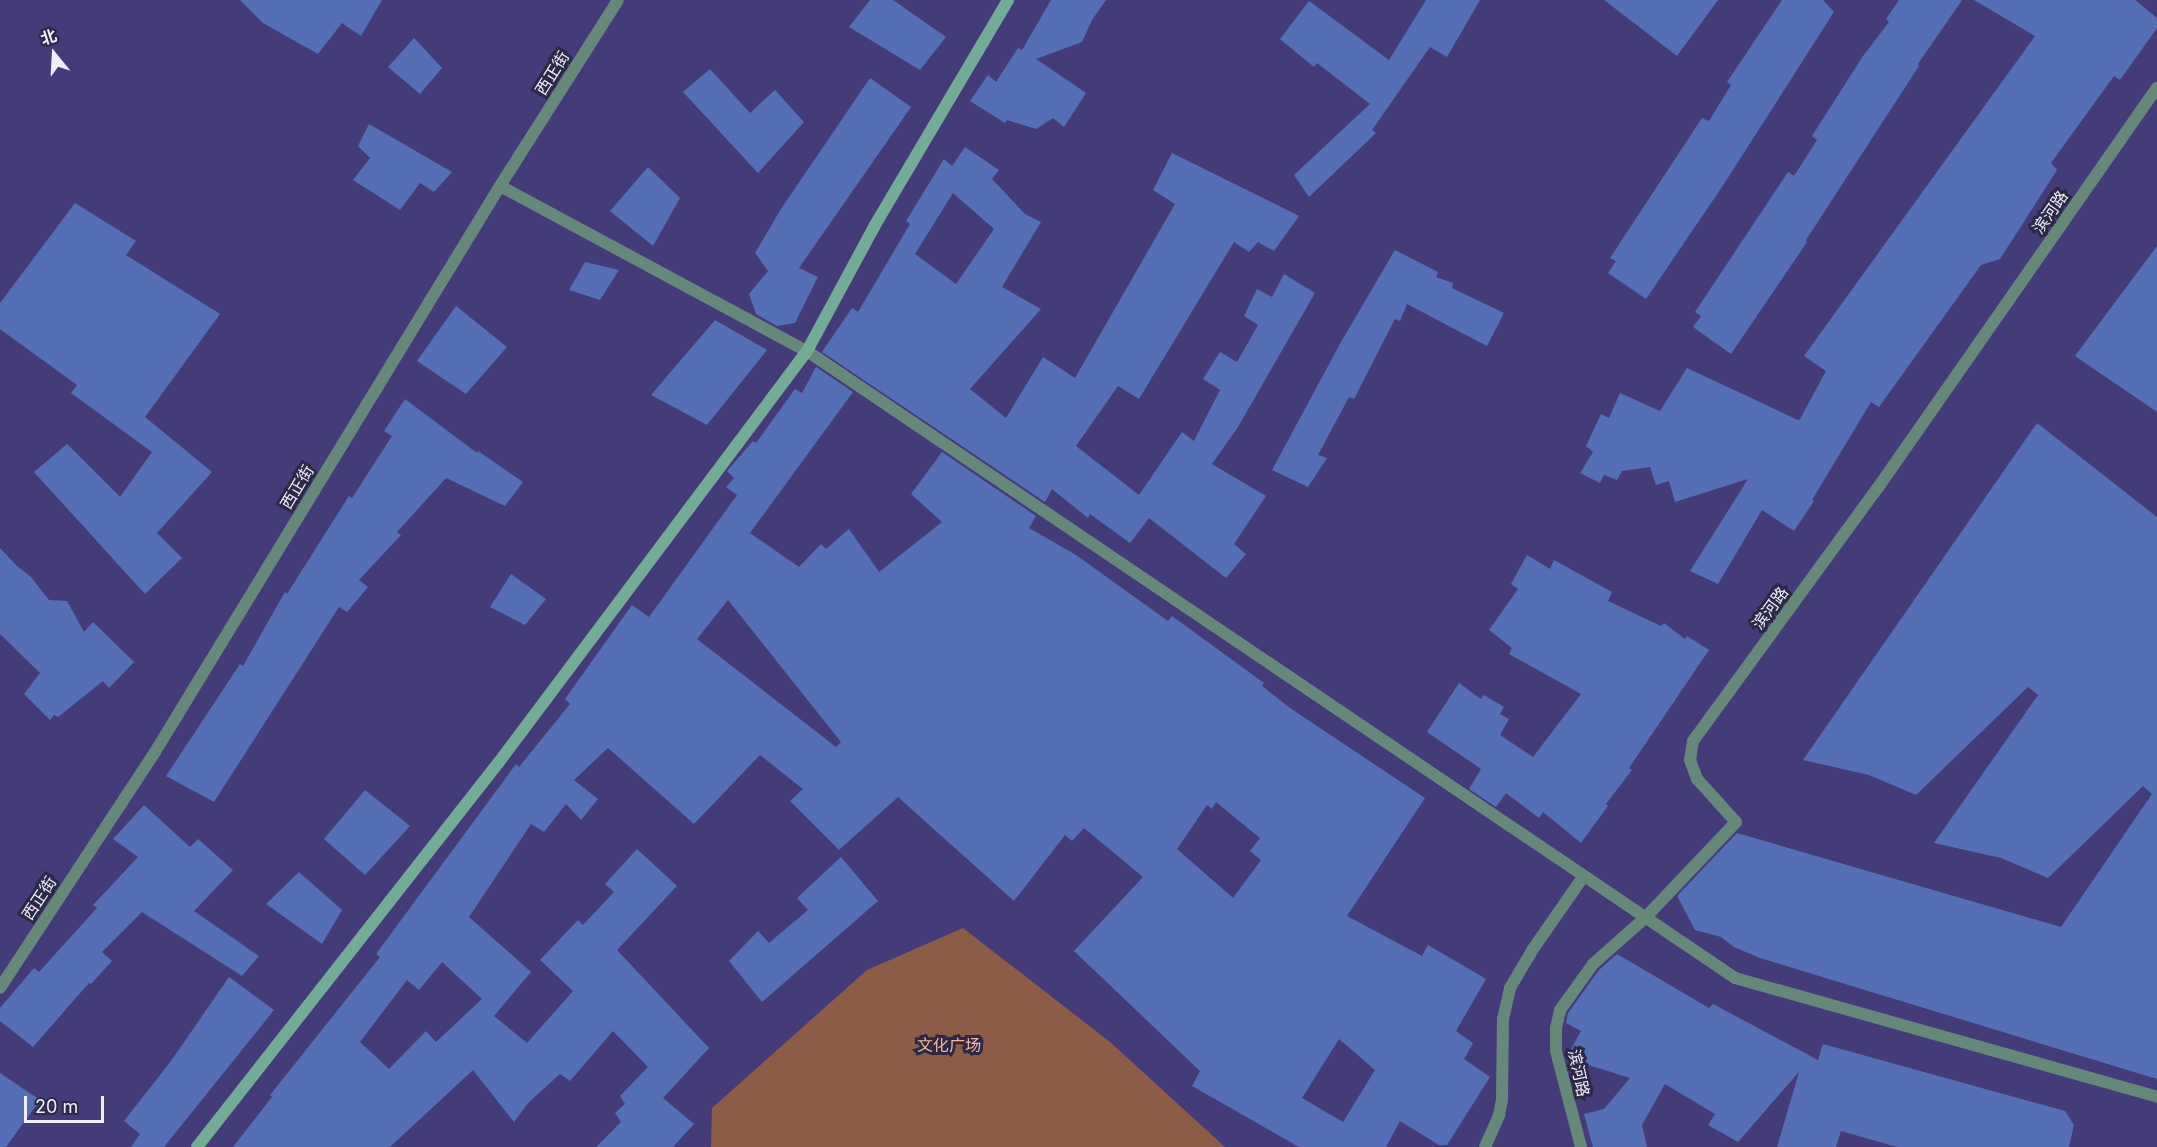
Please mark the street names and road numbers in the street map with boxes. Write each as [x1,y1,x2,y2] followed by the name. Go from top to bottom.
[531,48,573,98] street label: 西正街
[2028,187,2072,237] street label: 滨河路
[276,461,318,513] street label: 西正街
[1748,583,1792,633] street label: 滨河路
[18,873,60,923] street label: 西正街
[1565,1048,1593,1098] street label: 滨河路

